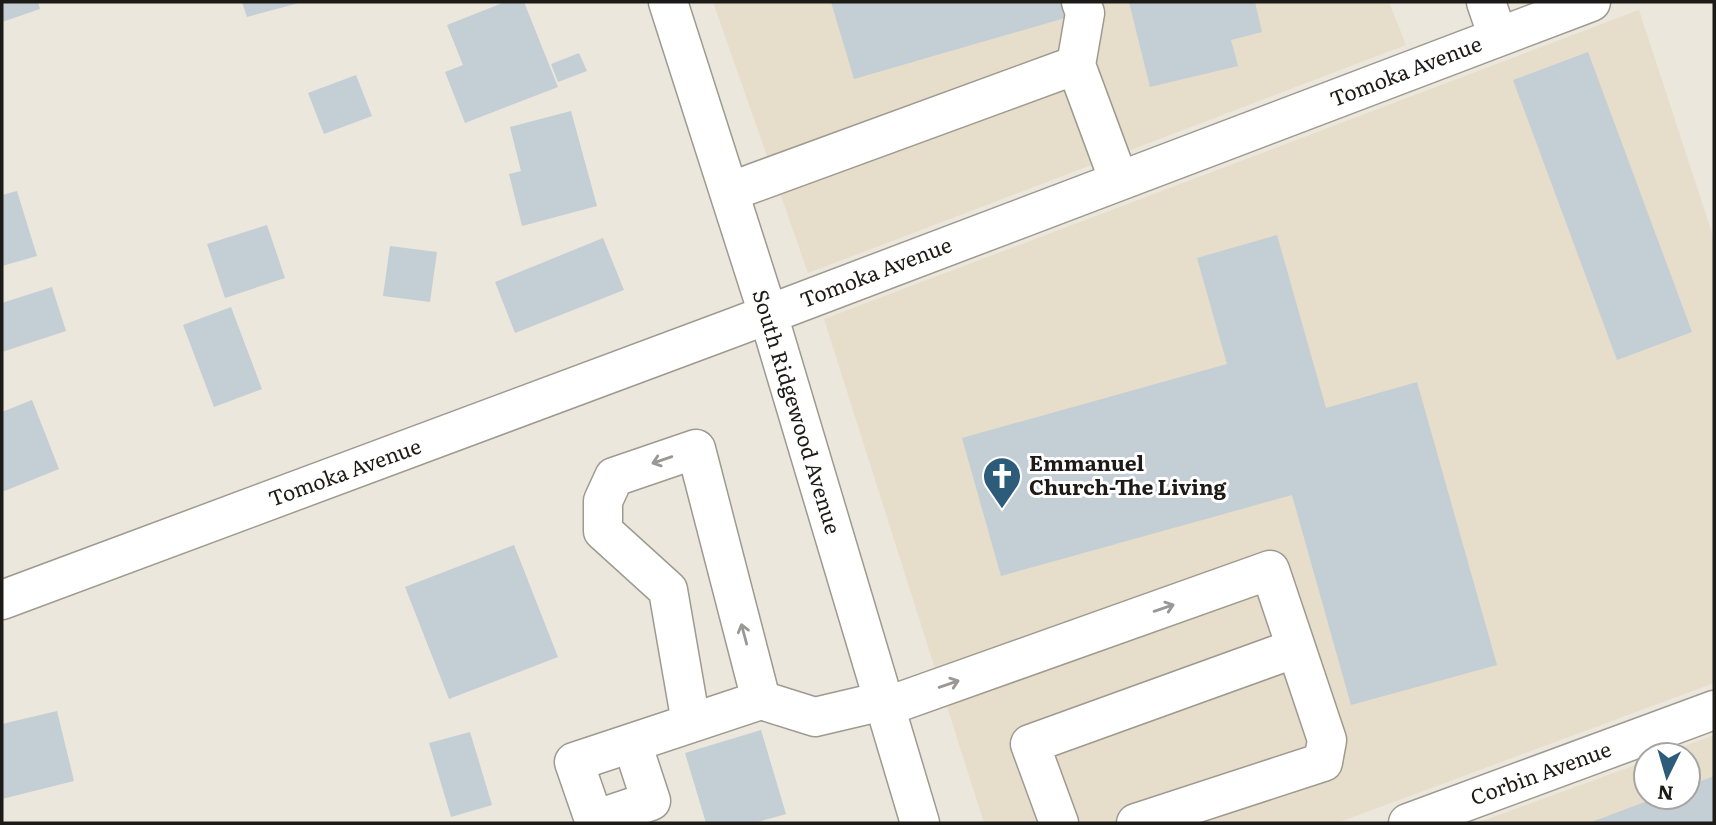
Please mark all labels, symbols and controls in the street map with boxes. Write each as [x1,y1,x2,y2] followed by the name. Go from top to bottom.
[1325,26,1486,113] street label: Tomoka Avenue
[795,227,956,314] street label: Tomoka Avenue
[746,285,850,537] street label: South Ridgewood Avenue
[263,429,425,513] street label: Tomoka Avenue
[1029,446,1227,501] place label: Emmanuel Church-The Living
[652,455,674,467] one-way arrow
[981,455,1023,510] church icon: Emmanuel Church-The Living
[1152,601,1174,613] one-way arrow
[737,623,750,646] one-way arrow
[938,677,960,689] one-way arrow
[1465,732,1615,812] street label: Corbin Avenue
[1632,741,1702,811] north arrow
[1656,779,1675,809] text: N

